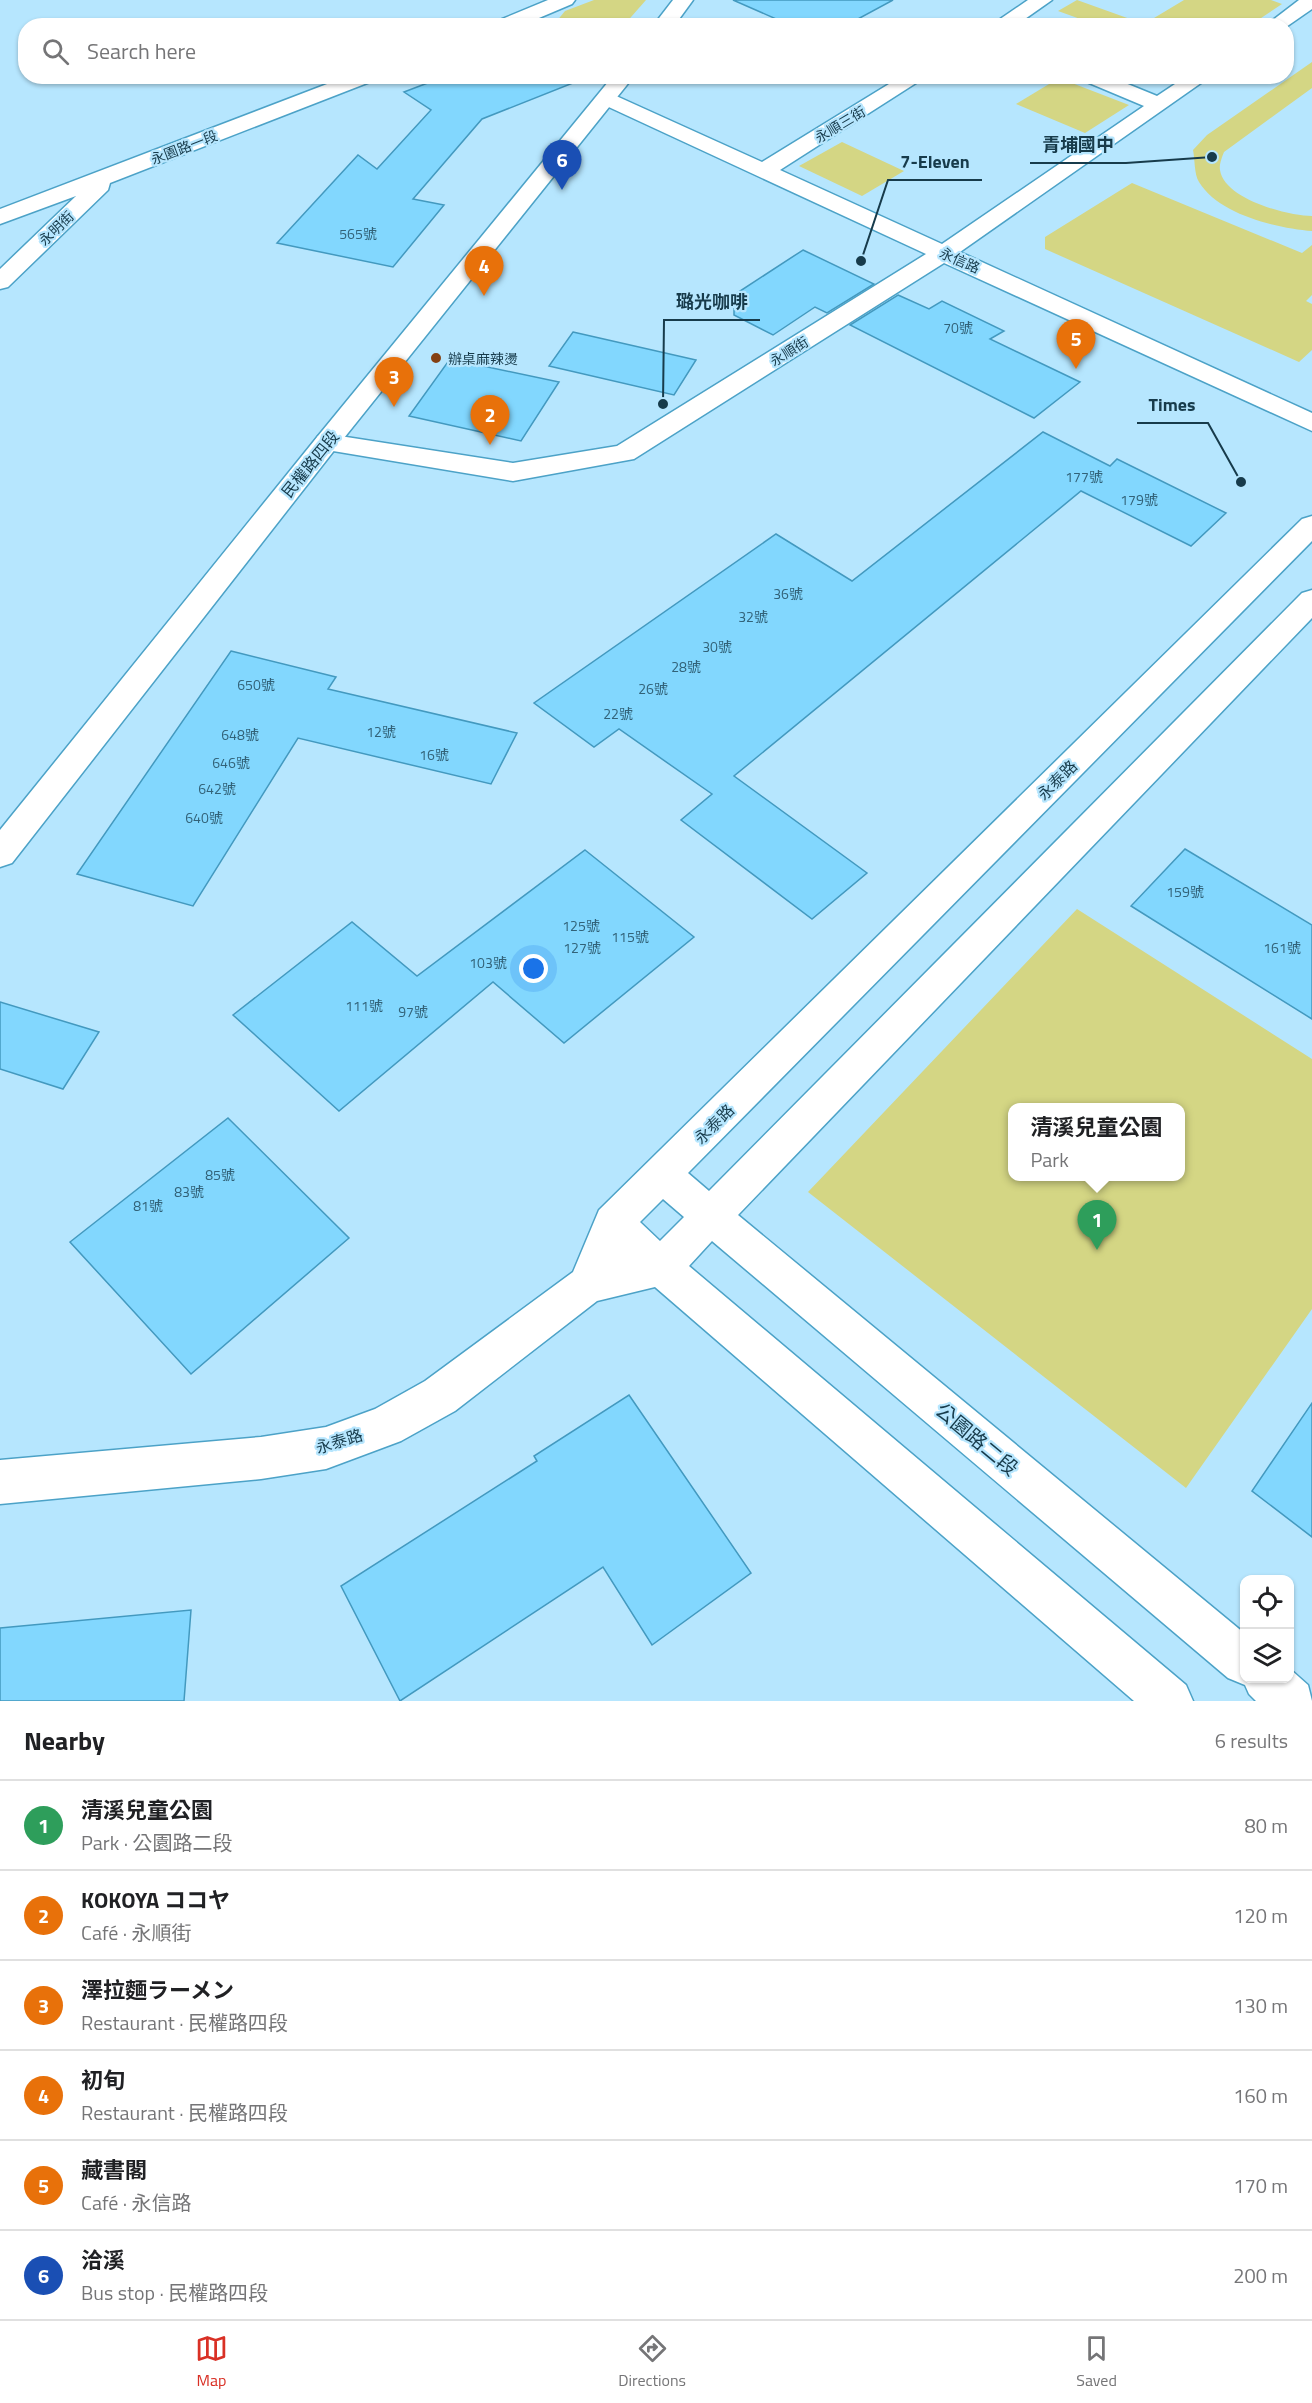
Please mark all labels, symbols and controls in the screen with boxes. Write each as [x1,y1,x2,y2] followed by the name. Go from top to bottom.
[18,18,1294,84] search box
[87,34,196,68] text: Search here
[39,35,72,68] icon: search
[811,101,869,147] street label: 永順三街
[148,125,220,169] street label: 永園路一段
[1030,127,1126,163] callout: 青埔國中
[1042,131,1114,158] text: 青埔國中
[542,140,582,190] pin: 6
[888,144,982,180] callout: 7-Eleven
[900,148,970,175] text: 7-Eleven
[34,206,78,250] street label: 永明街
[339,223,377,244] house number: 565號
[937,242,983,278] street label: 永信路
[464,246,504,296] pin: 4
[664,284,760,320] callout: 璐光咖啡
[676,288,748,315] text: 璐光咖啡
[943,317,973,338] house number: 70號
[1056,320,1096,369] pin: 5
[766,331,812,371] street label: 永順街
[448,348,518,369] place label: 辦桌麻辣燙
[429,351,443,365] marker: 辦桌麻辣燙
[374,358,414,407] pin: 3
[1137,387,1208,423] callout: Times
[1149,391,1195,418] text: Times
[470,396,510,445] pin: 2
[275,425,345,503] street label: 民權路四段
[1065,466,1103,487] house number: 177號
[1120,489,1158,510] house number: 179號
[773,583,803,604] house number: 36號
[738,606,768,627] house number: 32號
[702,636,732,657] house number: 30號
[671,656,701,677] house number: 28號
[237,674,275,695] house number: 650號
[638,678,668,699] house number: 26號
[603,703,633,724] house number: 22號
[366,721,396,742] house number: 12號
[221,724,259,745] house number: 648號
[419,744,449,765] house number: 16號
[212,752,250,773] house number: 646號
[1032,755,1082,805] street label: 永泰路
[198,778,236,799] house number: 642號
[185,807,223,828] house number: 640號
[1166,881,1204,902] house number: 159號
[562,915,600,936] house number: 125號
[611,926,649,947] house number: 115號
[563,937,601,958] house number: 127號
[1263,937,1301,958] house number: 161號
[469,952,507,973] house number: 103號
[519,954,548,983] your location
[345,995,383,1016] house number: 111號
[398,1001,428,1022] house number: 97號
[689,1099,739,1149] street label: 永泰路
[1008,1103,1185,1181] popup
[1030,1110,1163,1144] text: 清溪兒童公園
[1030,1144,1069,1175] text: Park
[205,1164,235,1185] house number: 85號
[174,1181,204,1202] house number: 83號
[133,1195,163,1216] house number: 81號
[1078,1200,1116,1250] pin: 1
[929,1395,1025,1483] street label: 公園路二段
[313,1423,365,1459] street label: 永泰路
[1240,1575,1294,1683] map controls
[1240,1575,1294,1629] button: locate
[1240,1629,1294,1683] button: layers
[24,1721,105,1760] text: Nearby
[1215,1725,1288,1756] text: 6 results
[81,1793,213,1827] text: 清溪兒童公園
[38,1810,49,1841] text: 1
[1244,1810,1288,1841] text: 80 m
[81,1827,232,1858] text: Park · 公園路二段
[81,1883,230,1917] text: KOKOYA ココヤ
[38,1900,49,1931] text: 2
[1233,1900,1288,1931] text: 120 m
[81,1917,192,1948] text: Café · 永順街
[81,1973,234,2007] text: 澤拉麵ラーメン
[38,1990,49,2021] text: 3
[1233,1990,1288,2021] text: 130 m
[81,2007,288,2038] text: Restaurant · 民權路四段
[81,2063,125,2097] text: 初旬
[38,2080,49,2111] text: 4
[1233,2080,1288,2111] text: 160 m
[81,2097,288,2128] text: Restaurant · 民權路四段
[81,2153,147,2187] text: 藏書閣
[38,2170,49,2201] text: 5
[1233,2170,1288,2201] text: 170 m
[81,2187,192,2218] text: Café · 永信路
[81,2243,125,2277] text: 洽溪
[38,2260,49,2291] text: 6
[1233,2260,1288,2291] text: 200 m
[81,2277,268,2308] text: Bus stop · 民權路四段
[195,2332,228,2392] tab: Map
[618,2332,686,2392] tab: Directions
[1076,2332,1117,2392] tab: Saved

